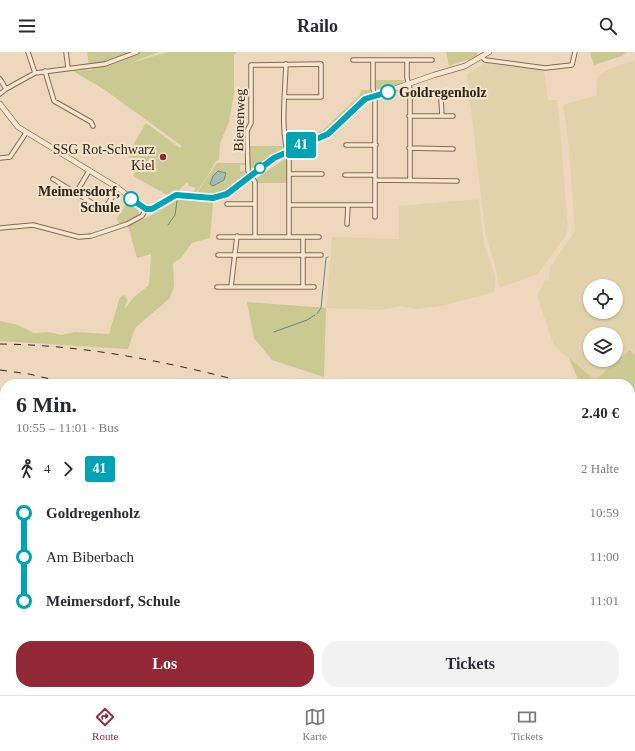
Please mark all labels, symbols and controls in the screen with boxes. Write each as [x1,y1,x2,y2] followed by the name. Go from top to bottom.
[16,15,38,37] icon: menu
[597,15,619,37] icon: search
[297,16,338,36] text: Railo
[380,84,396,100] marker: Goldregenholz
[399,85,487,100] place label: Goldregenholz
[231,88,248,152] street label: Bienenweg
[283,132,319,158] line badge: 41
[294,137,308,152] text: 41
[53,142,155,173] place label: SSG Rot-Schwarz Kiel
[158,152,168,162] marker: SSG Rot-Schwarz Kiel
[254,162,266,174] unlabelled marker
[38,184,120,215] place label: Meimersdorf, Schule
[123,191,139,207] marker: Meimersdorf, Schule
[583,279,623,367] map controls
[583,279,623,319] button: locate
[583,327,623,367] button: layers
[16,392,77,417] text: 6 Min.
[582,405,619,421] text: 2.40 €
[16,420,119,435] text: 10:55 – 11:01 · Bus
[16,458,38,480] icon: walk
[57,458,79,480] icon: forward
[44,461,51,476] text: 4
[93,461,107,476] text: 41
[581,461,619,476] text: 2 Halte
[46,505,140,521] text: Goldregenholz
[589,505,619,520] text: 10:59
[46,549,134,565] text: Am Biberbach
[590,549,619,564] text: 11:00
[46,593,180,609] text: Meimersdorf, Schule
[590,593,619,608] text: 11:01
[16,641,314,687] button: Los
[322,641,619,687] button: Tickets
[92,706,118,742] tab: Route
[302,706,327,742] tab: Karte
[511,706,543,742] tab: Tickets

